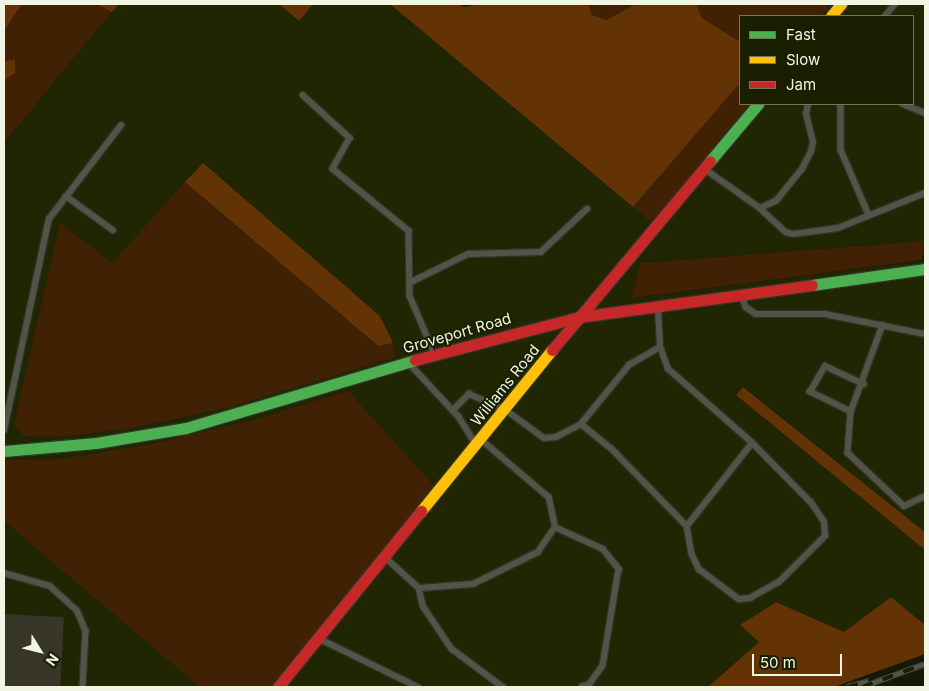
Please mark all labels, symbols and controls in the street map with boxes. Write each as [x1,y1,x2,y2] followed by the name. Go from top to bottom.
[739,15,914,105] legend
[786,25,816,44] text: Fast
[786,50,820,69] text: Slow
[786,75,816,94] text: Jam
[401,309,513,357] street label: Groveport Road
[467,341,543,429] street label: Williams Road
[15,626,65,676] north arrow
[754,644,844,676] scale bar
[43,651,63,669] text: N
[760,653,796,672] text: 50 m

